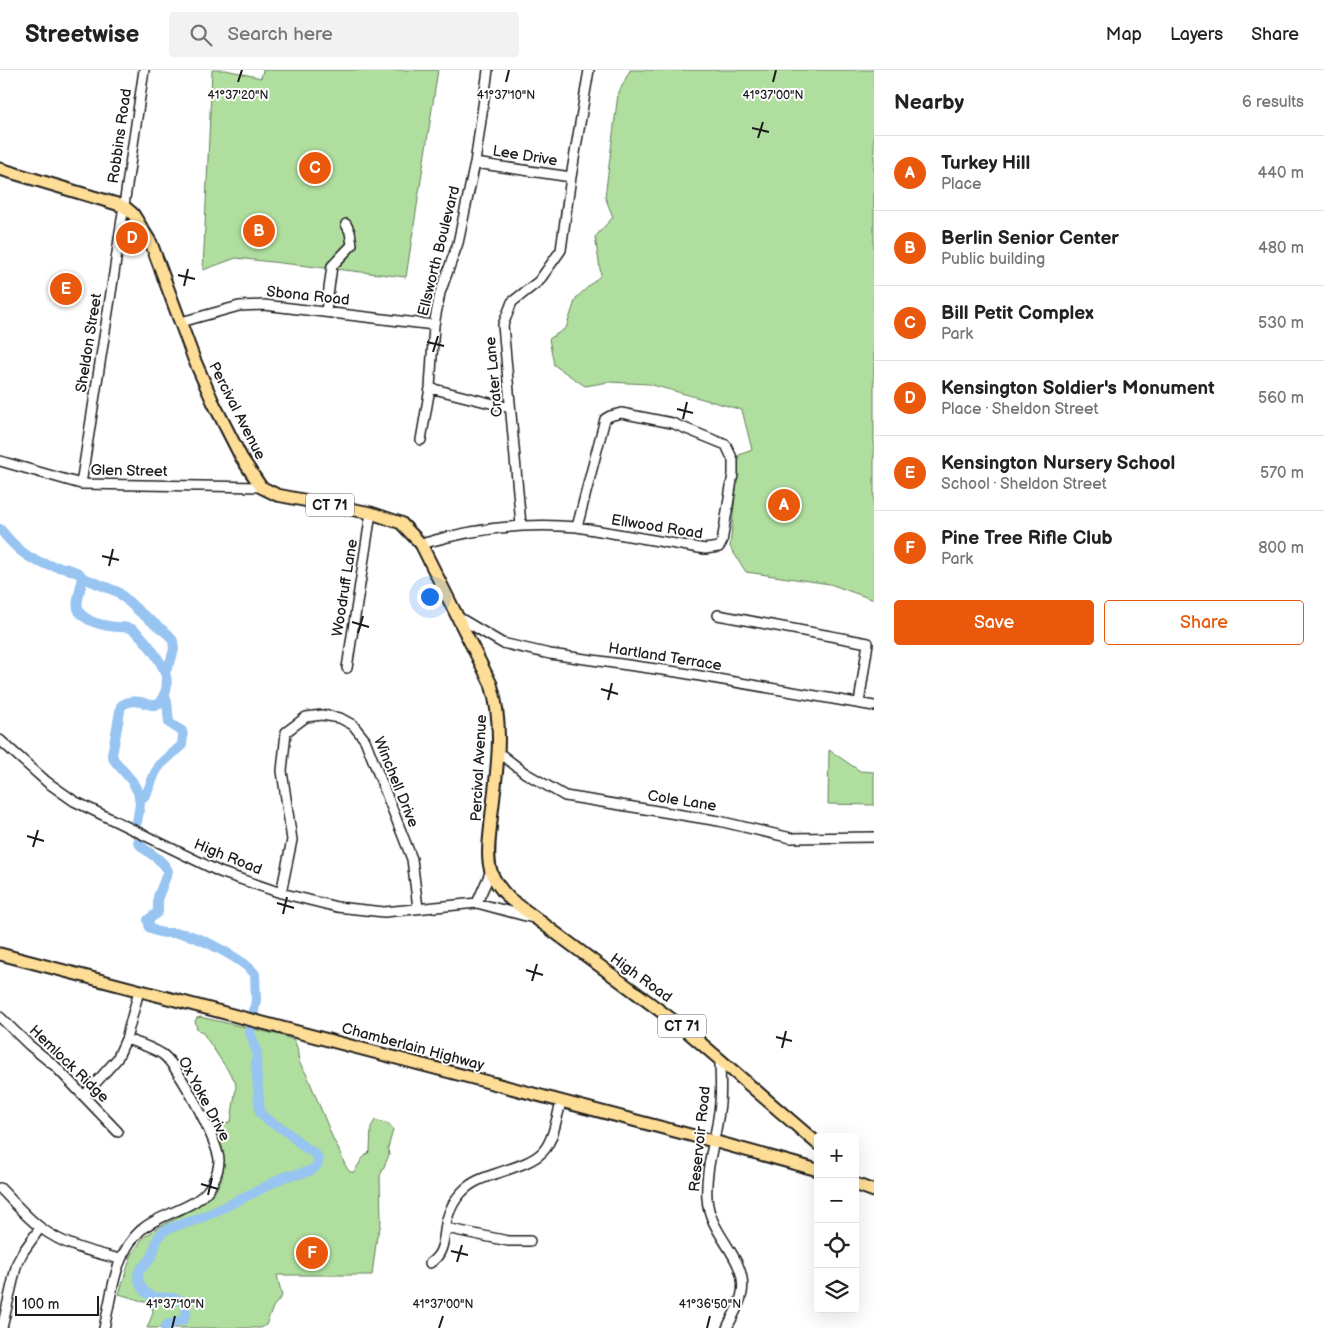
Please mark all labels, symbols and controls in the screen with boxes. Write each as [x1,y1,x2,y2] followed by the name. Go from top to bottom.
[169,12,519,57] search box
[25,20,139,49] text: Streetwise
[187,21,215,49] icon: search
[227,23,333,46] text: Search here
[1106,24,1142,45] text: Map
[1170,24,1223,45] text: Layers
[1251,24,1299,45] text: Share
[104,87,136,185] street label: Robbins Road
[207,88,269,103] text: 41°37'20"N
[477,88,535,103] text: 41°37'10"N
[742,88,804,103] text: 41°37'00"N
[894,90,964,115] text: Nearby
[1242,93,1304,112] text: 6 results
[491,142,559,171] street label: Lee Drive
[299,149,331,187] pin: C
[941,152,1030,175] text: Turkey Hill
[905,164,915,183] text: A
[1258,164,1304,183] text: 440 m
[941,175,982,194] text: Place
[414,184,464,318] street label: Ellsworth Boulevard
[243,212,275,250] pin: B
[116,219,148,257] pin: D
[941,227,1119,250] text: Berlin Senior Center
[904,239,916,258] text: B
[1258,239,1304,258] text: 480 m
[941,250,1045,269] text: Public building
[50,270,82,308] pin: E
[266,282,350,310] street label: Sbona Road
[72,292,106,394] street label: Sheldon Street
[941,302,1094,325] text: Bill Petit Complex
[904,314,916,333] text: C
[1258,314,1304,333] text: 530 m
[941,325,973,344] text: Park
[481,336,507,418] street label: Crater Lane
[204,359,270,463] street label: Percival Avenue
[941,377,1215,400] text: Kensington Soldier's Monument
[904,389,916,408] text: D
[1258,389,1304,408] text: 560 m
[941,400,1098,419] text: Place · Sheldon Street
[941,452,1175,475] text: Kensington Nursery School
[90,461,168,481] street label: Glen Street
[905,464,915,483] text: E
[1260,464,1304,483] text: 570 m
[941,475,1107,494] text: School · Sheldon Street
[768,486,800,524] pin: A
[306,494,354,516] road number: CT 71
[610,510,704,544] street label: Ellwood Road
[941,527,1113,550] text: Pine Tree Rifle Club
[328,538,362,638] street label: Woodruff Lane
[905,539,915,558] text: F
[1258,539,1304,558] text: 800 m
[941,550,973,569] text: Park
[417,584,443,610] your location
[894,600,1094,645] button: Save
[1104,600,1304,645] button: Share
[607,639,723,675] street label: Hartland Terrace
[467,714,491,822] street label: Percival Avenue
[369,734,423,830] street label: Winchell Drive
[646,786,718,816] street label: Cole Lane
[191,835,265,879] street label: High Road
[606,949,676,1007] street label: High Road
[658,1014,706,1038] road number: CT 71
[340,1019,487,1075] street label: Chamberlain Highway
[25,1021,113,1107] street label: Hemlock Ridge
[174,1054,234,1145] street label: Ox Yoke Drive
[685,1085,715,1193] street label: Reservoir Road
[814,1133,859,1313] map controls
[814,1133,859,1178] button: +
[814,1178,859,1223] button: −
[814,1223,859,1268] button: locate
[296,1234,328,1272] pin: F
[814,1268,859,1313] button: layers
[15,1293,99,1316] scale bar
[22,1296,59,1313] text: 100 m
[146,1297,204,1312] text: 41°37'10"N
[412,1297,474,1312] text: 41°37'00"N
[679,1297,741,1312] text: 41°36'50"N

